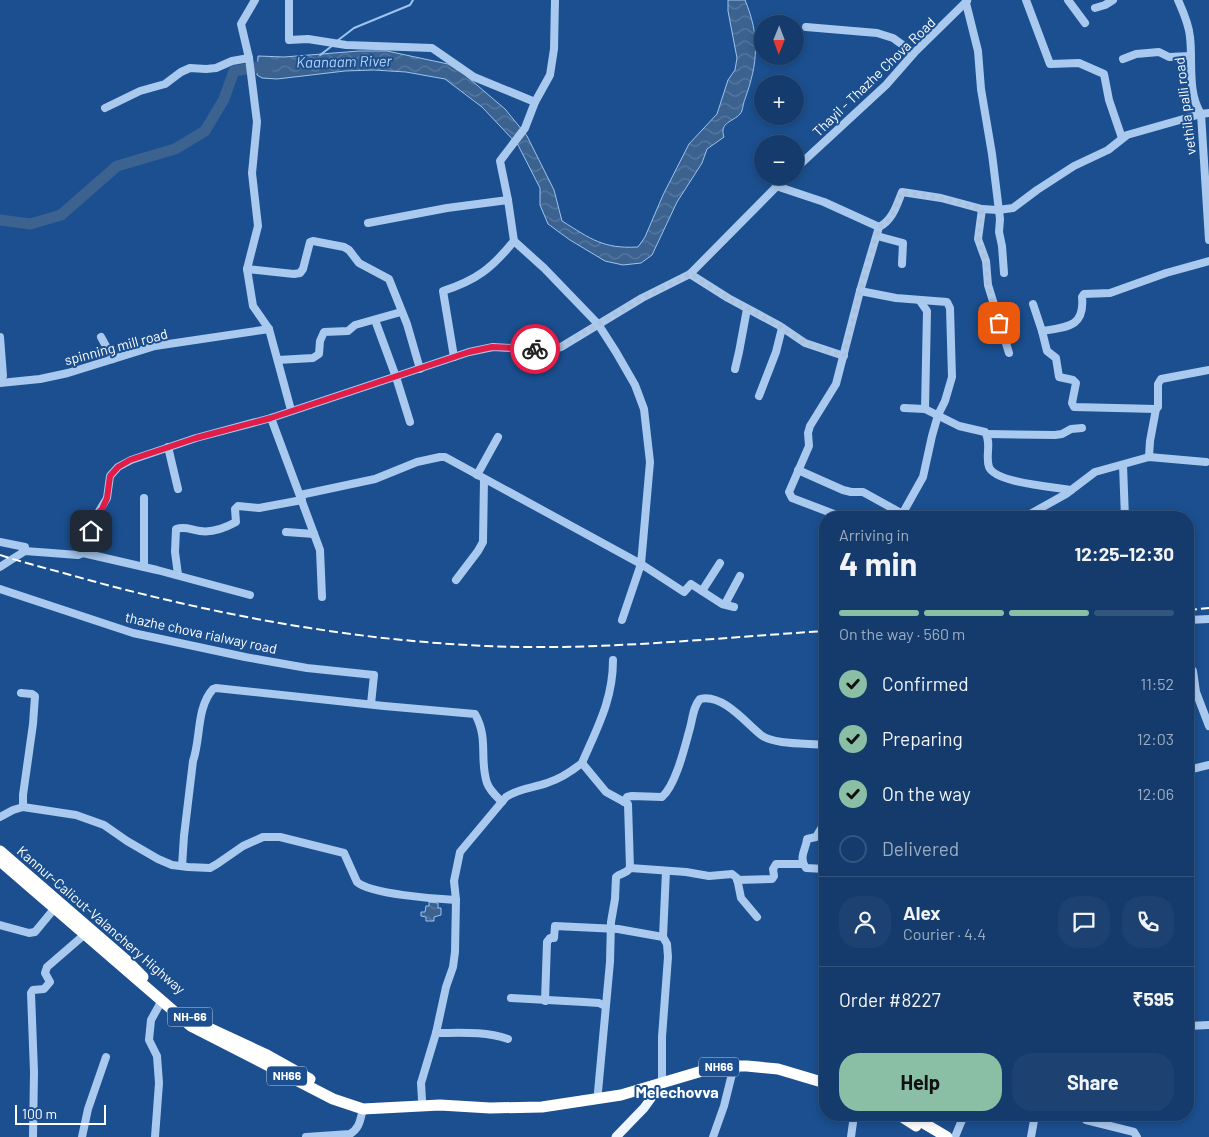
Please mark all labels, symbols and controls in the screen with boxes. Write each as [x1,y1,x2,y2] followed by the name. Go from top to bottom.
[809,13,939,140] street label: Thayil - Thazhe Chova Road
[754,15,804,65] north arrow
[754,15,804,185] map controls
[296,51,393,71] water label: Kaanaam River
[1170,56,1199,156] street label: vethila palli road
[754,75,804,125] button: +
[754,135,804,185] button: −
[978,302,1020,344] pin
[985,309,1013,337] icon: bag
[510,324,560,374] courier
[62,325,169,368] street label: spinning mill road
[521,335,549,363] icon: bike
[70,510,112,552] pin
[77,517,105,545] icon: home
[839,525,909,544] text: Arriving in
[1074,542,1174,565] text: 12:25–12:30
[839,544,917,582] text: 4 min
[124,608,279,657] street label: thazhe chova rialway road
[839,624,965,643] text: On the way · 560 m
[839,670,867,698] icon: check
[882,672,969,695] text: Confirmed
[1141,674,1174,693] text: 11:52
[839,725,867,753] icon: check
[882,727,963,750] text: Preparing
[1137,729,1174,748] text: 12:03
[839,780,867,808] icon: check
[882,782,971,805] text: On the way
[1137,784,1174,803] text: 12:06
[882,837,959,860] text: Delivered
[14,842,189,998] street label: Kannur-Calicut-Valanchery Highway
[839,896,891,948] button: person
[1058,896,1110,948] button: chat
[1122,896,1174,948] button: phone
[903,901,941,924] text: Alex
[903,924,986,943] text: Courier · 4.4
[1133,987,1174,1010] text: ₹595
[839,988,941,1011] text: Order #8227
[168,1008,212,1026] road number: NH-66
[839,1053,1002,1111] button: Help
[1012,1053,1174,1111] button: Share
[699,1058,739,1076] road number: NH66
[267,1066,307,1086] road number: NH66
[635,1082,719,1101] district label: Melechovva
[15,1102,106,1125] scale bar
[22,1105,57,1122] text: 100 m

